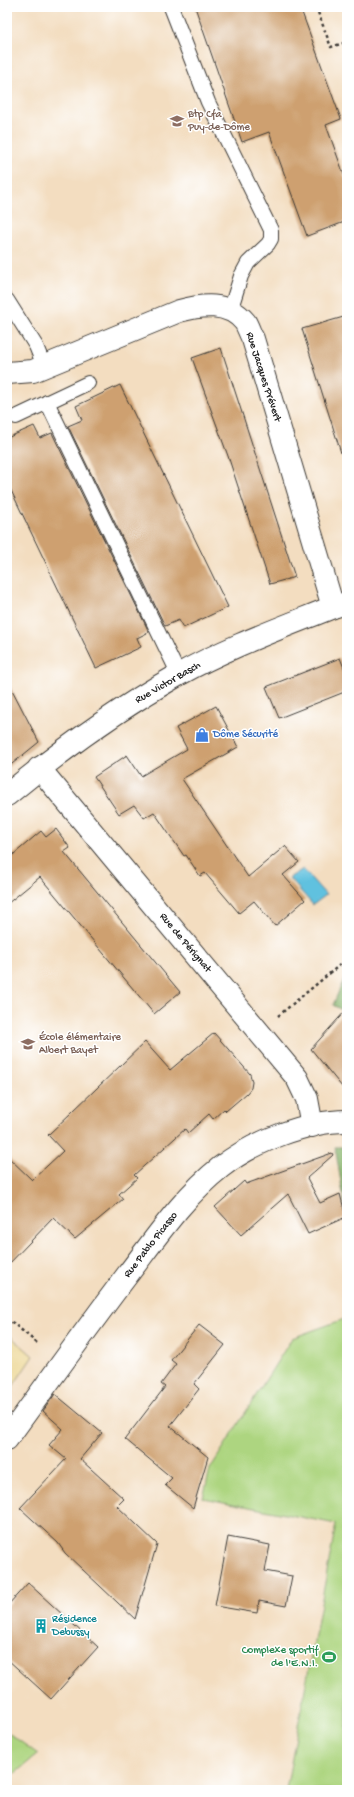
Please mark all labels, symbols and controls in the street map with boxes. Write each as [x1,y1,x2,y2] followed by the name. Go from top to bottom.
[187,108,250,134] place label: Btp Cfa Puy-de-Dôme
[169,113,185,129] school or university icon: Btp Cfa Puy-de-Dôme
[243,331,284,425] street label: Rue Jacques Prévert
[133,659,203,707] street label: Rue Victor Basch
[194,727,210,743] shop icon: Dôme Sécurité
[212,729,278,741] place label: Dôme Sécurité
[157,911,214,976] street label: Rue de Pérignat
[39,1031,121,1057] place label: École élémentaire Albert Bayet
[20,1036,36,1052] school or university icon: École élémentaire Albert Bayet
[122,1210,181,1280] street label: Rue Pablo Picasso
[51,1614,97,1639] place label: Résidence Debussy
[33,1618,49,1634] building icon: Résidence Debussy
[242,1644,320,1670] place label: Complexe sportif de l'E.N.I.
[321,1649,337,1665] sports icon: Complexe sportif de l'E.N.I.

